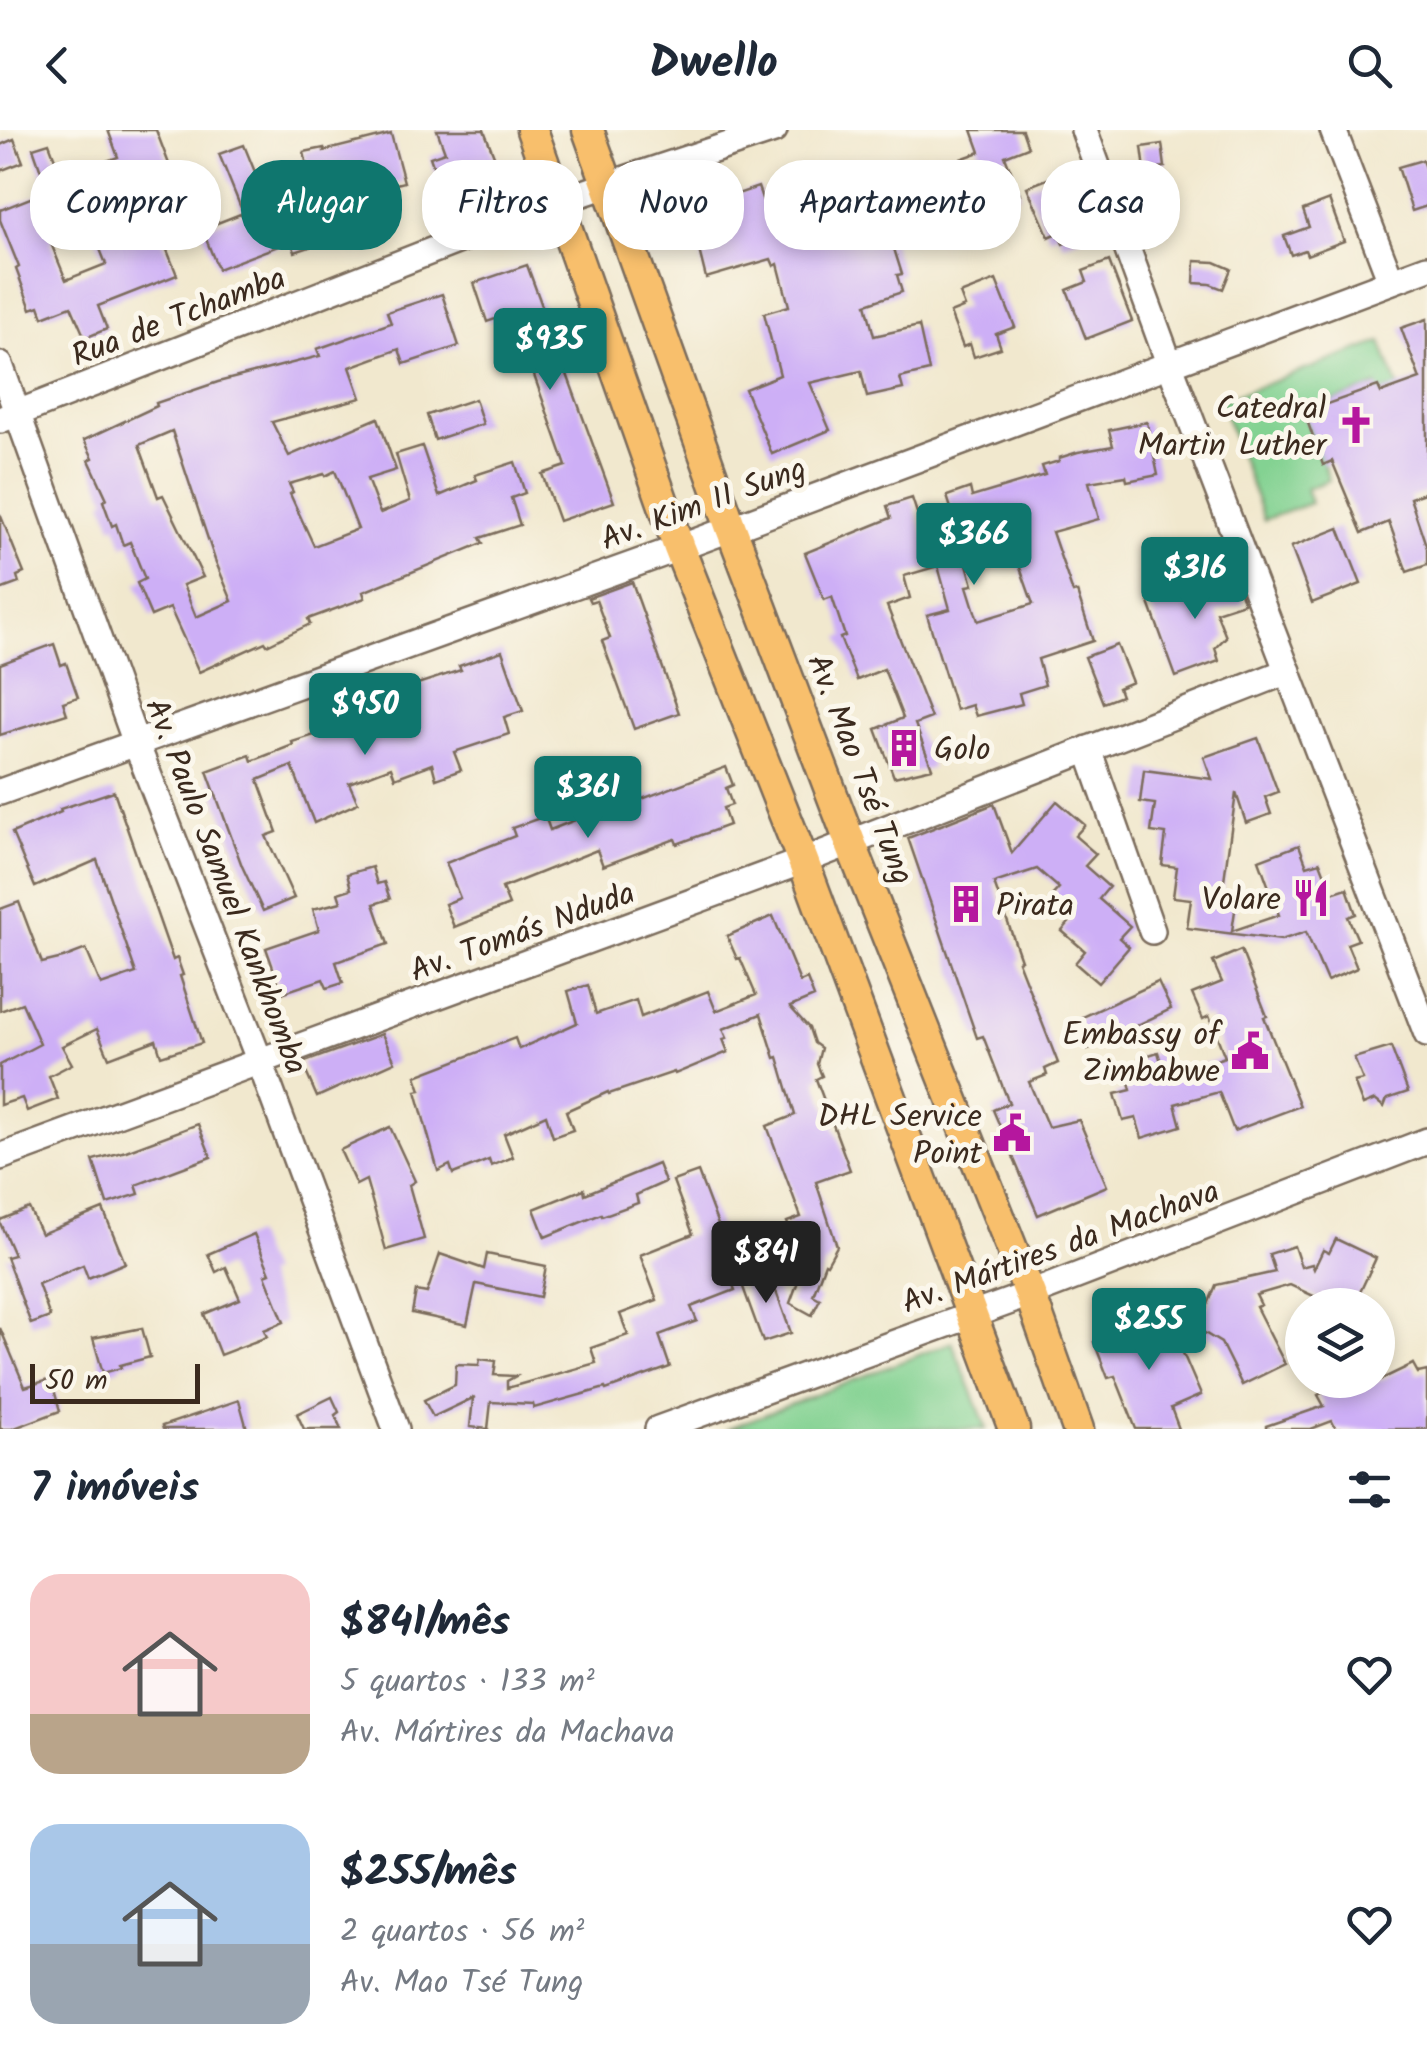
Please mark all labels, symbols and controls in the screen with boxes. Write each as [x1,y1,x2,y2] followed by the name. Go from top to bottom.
[649,29,778,101] text: Dwello
[30,38,85,93] icon: back
[1342,38,1397,93] icon: search
[30,160,221,250] chip: Comprar
[241,160,402,250] chip: Alugar
[422,160,583,250] chip: Filtros
[603,160,744,250] chip: Novo
[764,160,1021,250] chip: Apartamento
[1041,160,1180,250] chip: Casa
[64,254,293,383] street label: Rua de Tchamba
[491,308,609,393] pin: $935
[516,315,584,366] text: $935
[1138,384,1328,472] place label: Catedral Martin Luther
[1335,404,1377,446] church icon: Catedral Martin Luther
[594,445,814,566] street label: Av. Kim II Sung
[915,503,1033,588] pin: $366
[938,510,1010,561] text: $366
[1136,537,1254,622] pin: $316
[1163,544,1227,595] text: $316
[791,647,926,893] street label: Av. Mao Tsé Tung
[306,673,424,758] pin: $950
[331,680,399,731] text: $950
[129,691,320,1082] street label: Av. Paulo Samuel Kankhomba
[934,725,990,776] place label: Golo
[883,727,925,769] building icon: Golo
[529,756,647,841] pin: $361
[556,763,620,814] text: $361
[403,869,642,998] street label: Av. Tomás Nduda
[1202,875,1281,926] place label: Volare
[1290,877,1332,919] restaurant icon: Volare
[996,881,1074,932] place label: Pirata
[945,883,987,925] building icon: Pirata
[1062,1010,1223,1098] place label: Embassy of Zimbabwe
[1229,1030,1271,1072] public building icon: Embassy of Zimbabwe
[818,1092,983,1180] place label: DHL Service Point
[991,1112,1033,1154] public building icon: DHL Service Point
[895,1167,1227,1330] street label: Av. Mártires da Machava
[707,1221,825,1306] pin: $841
[734,1228,798,1279] text: $841
[1090,1288,1208,1373] pin: $255
[1285,1288,1395,1398] map controls
[1285,1288,1395,1398] button: layers
[1114,1295,1184,1346] text: $255
[30,1359,200,1404] scale bar
[45,1359,108,1404] text: 50 m
[30,1456,199,1523] text: 7 imóveis
[1342,1462,1397,1517] icon: filters
[340,1590,510,1657] text: $841/mês
[110,1614,230,1734] icon: home
[1342,1647,1397,1702] icon: heart
[340,1657,595,1708] text: 5 quartos · 133 m²
[340,1708,675,1759] text: Av. Mártires da Machava
[340,1840,517,1907] text: $255/mês
[110,1864,230,1984] icon: home
[1342,1897,1397,1952] icon: heart
[340,1907,584,1958] text: 2 quartos · 56 m²
[340,1958,583,2009] text: Av. Mao Tsé Tung

